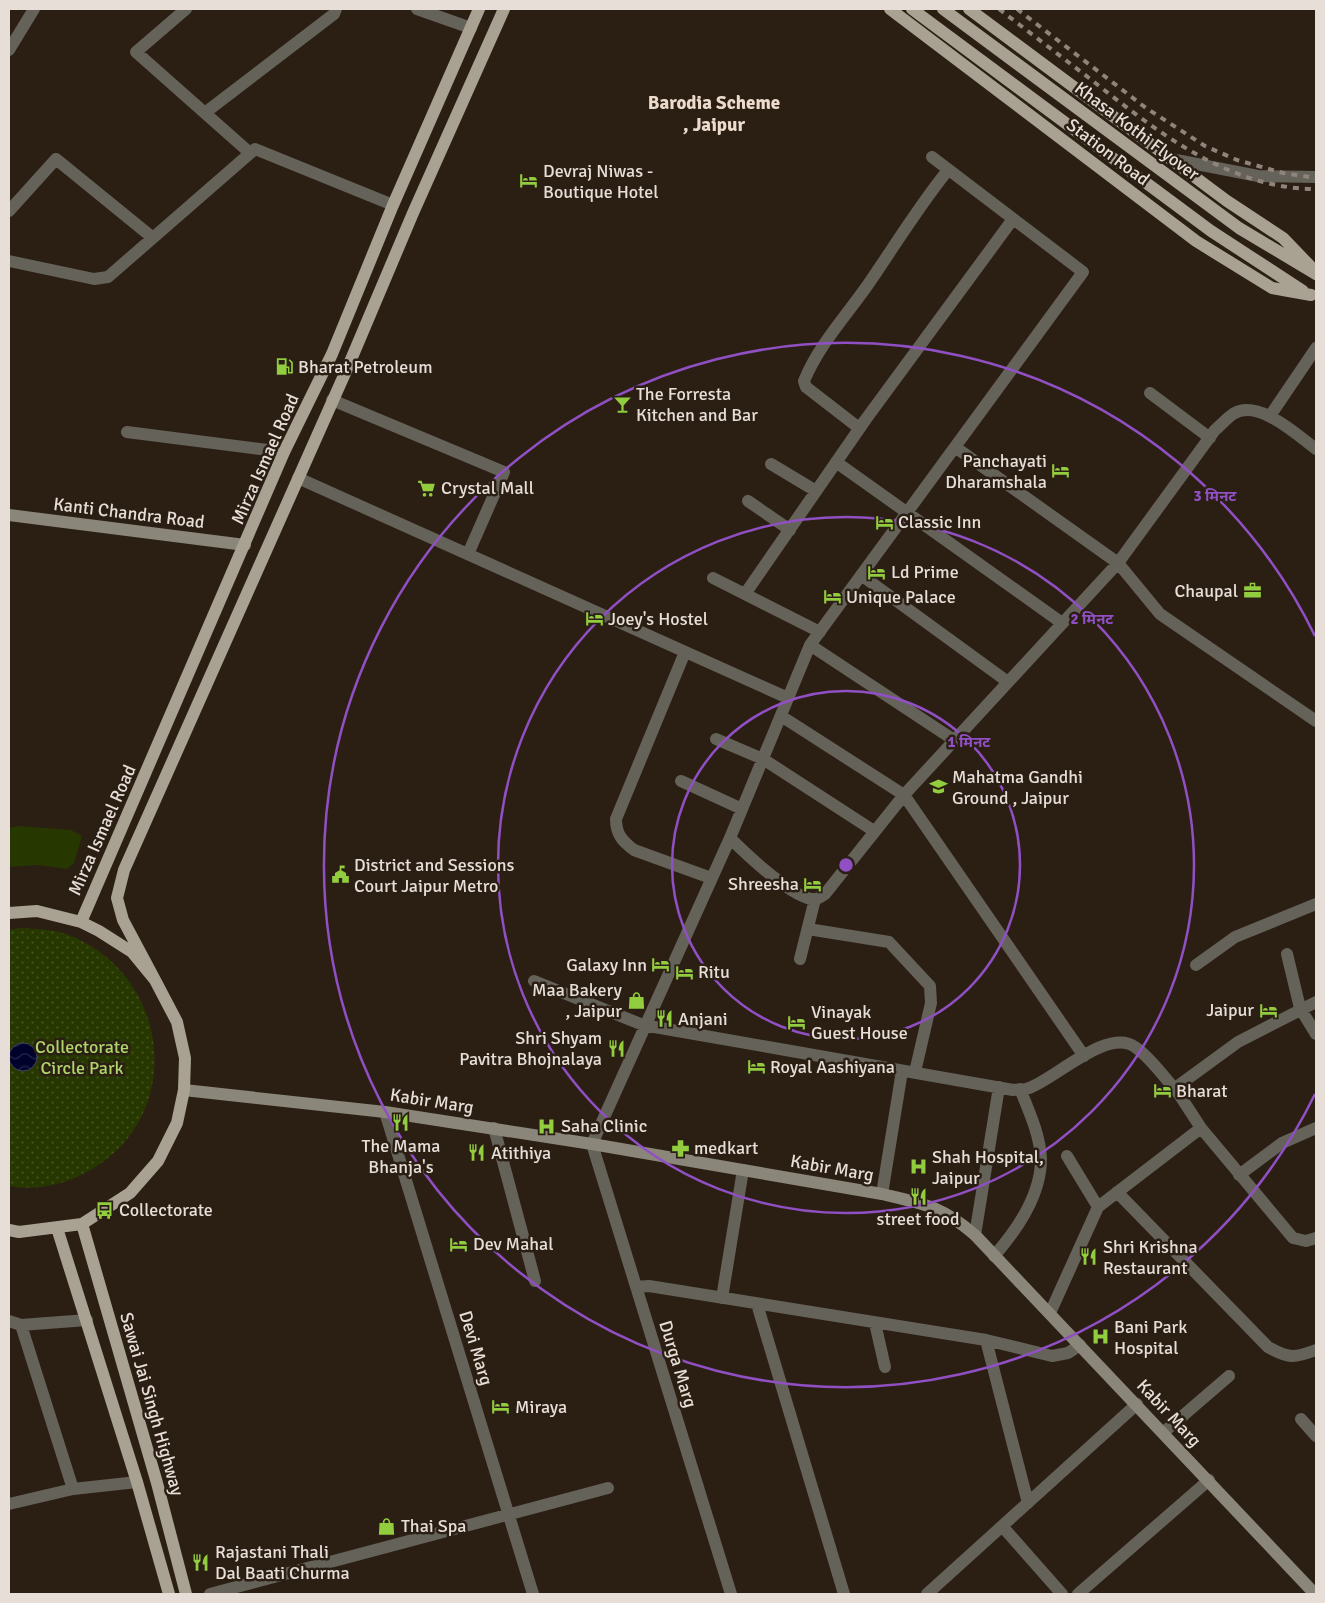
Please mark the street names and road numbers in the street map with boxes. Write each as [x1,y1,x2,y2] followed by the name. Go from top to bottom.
[1070,77,1204,185] street label: Khasa Kothi Flyover
[1062,114,1154,190] street label: Station Road
[226,390,304,528] street label: Mirza Ismael Road
[52,493,206,533] street label: Kanti Chandra Road
[63,761,141,899] street label: Mirza Ismael Road
[389,1084,475,1118] street label: Kabir Marg
[789,1150,875,1186] street label: Kabir Marg
[454,1308,498,1388] street label: Devi Marg
[115,1310,189,1499] street label: Sawai Jai Singh Highway
[654,1318,702,1410] street label: Durga Marg
[1132,1375,1206,1451] street label: Kabir Marg

